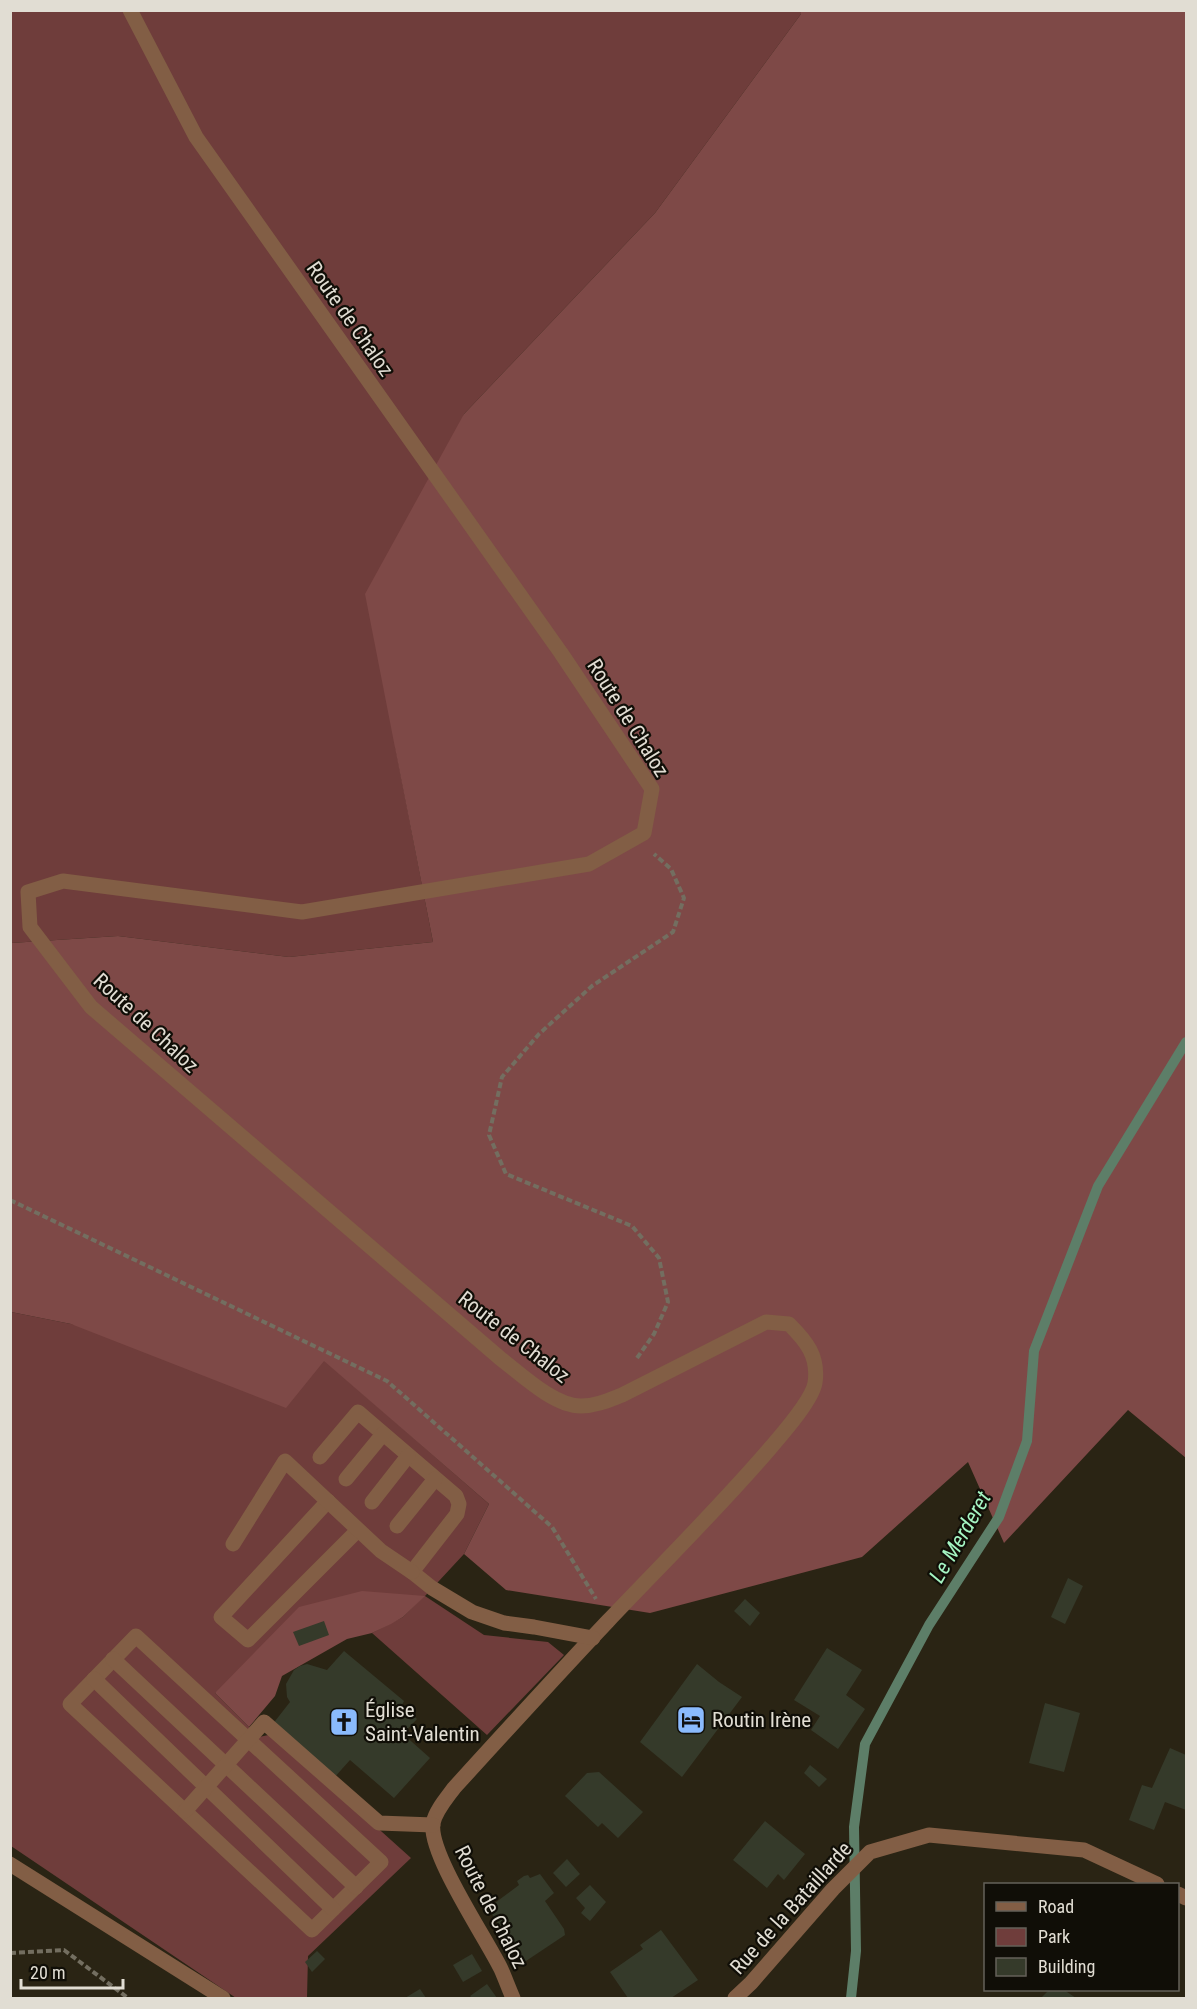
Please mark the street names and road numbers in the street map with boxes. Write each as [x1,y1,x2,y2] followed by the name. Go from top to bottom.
[302,257,398,381] street label: Route de Chaloz
[582,655,674,781] street label: Route de Chaloz
[89,968,203,1078] street label: Route de Chaloz
[454,1286,574,1388] street label: Route de Chaloz
[725,1837,857,1979] street label: Rue de la Bataillarde
[450,1842,532,1972] street label: Route de Chaloz

